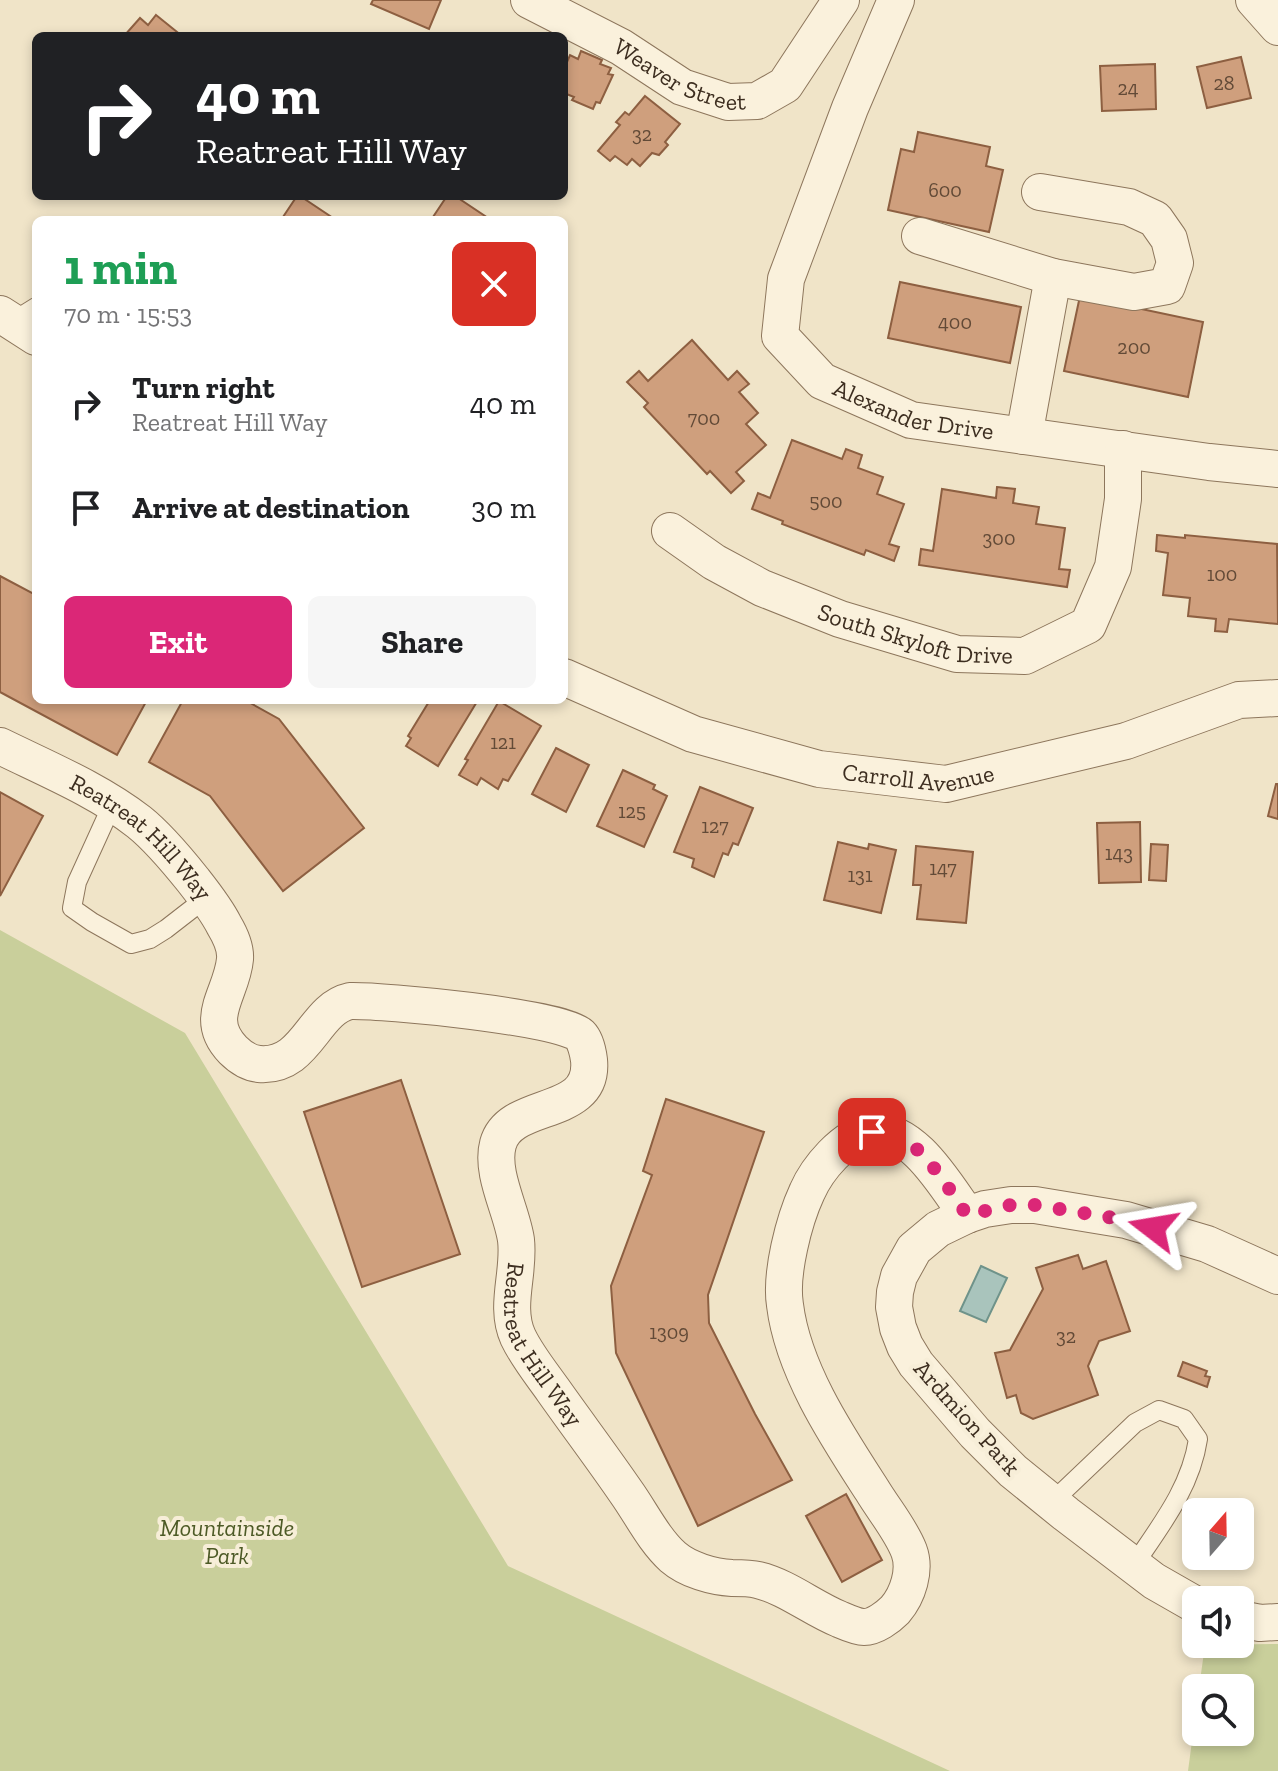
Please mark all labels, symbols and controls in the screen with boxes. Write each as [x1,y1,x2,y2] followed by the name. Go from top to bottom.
[608,31,747,116] street label: Weaver Street
[196,61,320,128] text: 40 m
[64,64,168,168] icon: right
[1213,71,1235,95] house number: 28
[1117,76,1139,100] house number: 24
[632,122,652,146] house number: 32
[196,129,467,172] text: Reatreat Hill Way
[928,178,962,202] house number: 600
[64,239,177,296] text: 1 min
[452,242,536,326] button: close
[64,298,192,330] text: 70 m · 15:53
[938,310,972,334] house number: 400
[1117,335,1151,359] house number: 200
[132,370,274,406] text: Turn right
[829,373,996,446] street label: Alexander Drive
[64,382,108,426] icon: right
[470,386,536,422] text: 40 m
[132,406,328,438] text: Reatreat Hill Way
[688,406,720,430] house number: 700
[64,486,108,530] icon: arrive
[809,489,843,513] house number: 500
[132,490,409,526] text: Arrive at destination
[471,490,536,526] text: 30 m
[983,526,1015,550] house number: 300
[1207,562,1237,586] house number: 100
[64,596,292,688] button: Exit
[308,596,536,688] button: Share
[814,597,1013,670] street label: South Skyloft Drive
[490,730,516,754] house number: 121
[841,757,997,798] street label: Carroll Avenue
[65,767,219,907] street label: Reatreat Hill Way
[618,799,646,823] house number: 125
[701,814,729,838] house number: 127
[1105,841,1133,865] house number: 143
[929,856,957,880] house number: 147
[847,863,873,887] house number: 131
[838,1098,906,1166] pin
[850,1110,894,1154] icon: arrive
[1111,1186,1195,1270] position arrow
[498,1261,590,1433] street label: Reatreat Hill Way
[649,1320,689,1344] house number: 1309
[1056,1324,1076,1348] house number: 32
[908,1354,1027,1482] street label: Ardmion Park
[1182,1498,1254,1570] north arrow
[1182,1498,1254,1746] map controls
[160,1513,294,1570] park label: Mountainside Park
[1182,1586,1254,1658] button: sound
[1182,1674,1254,1746] button: search

